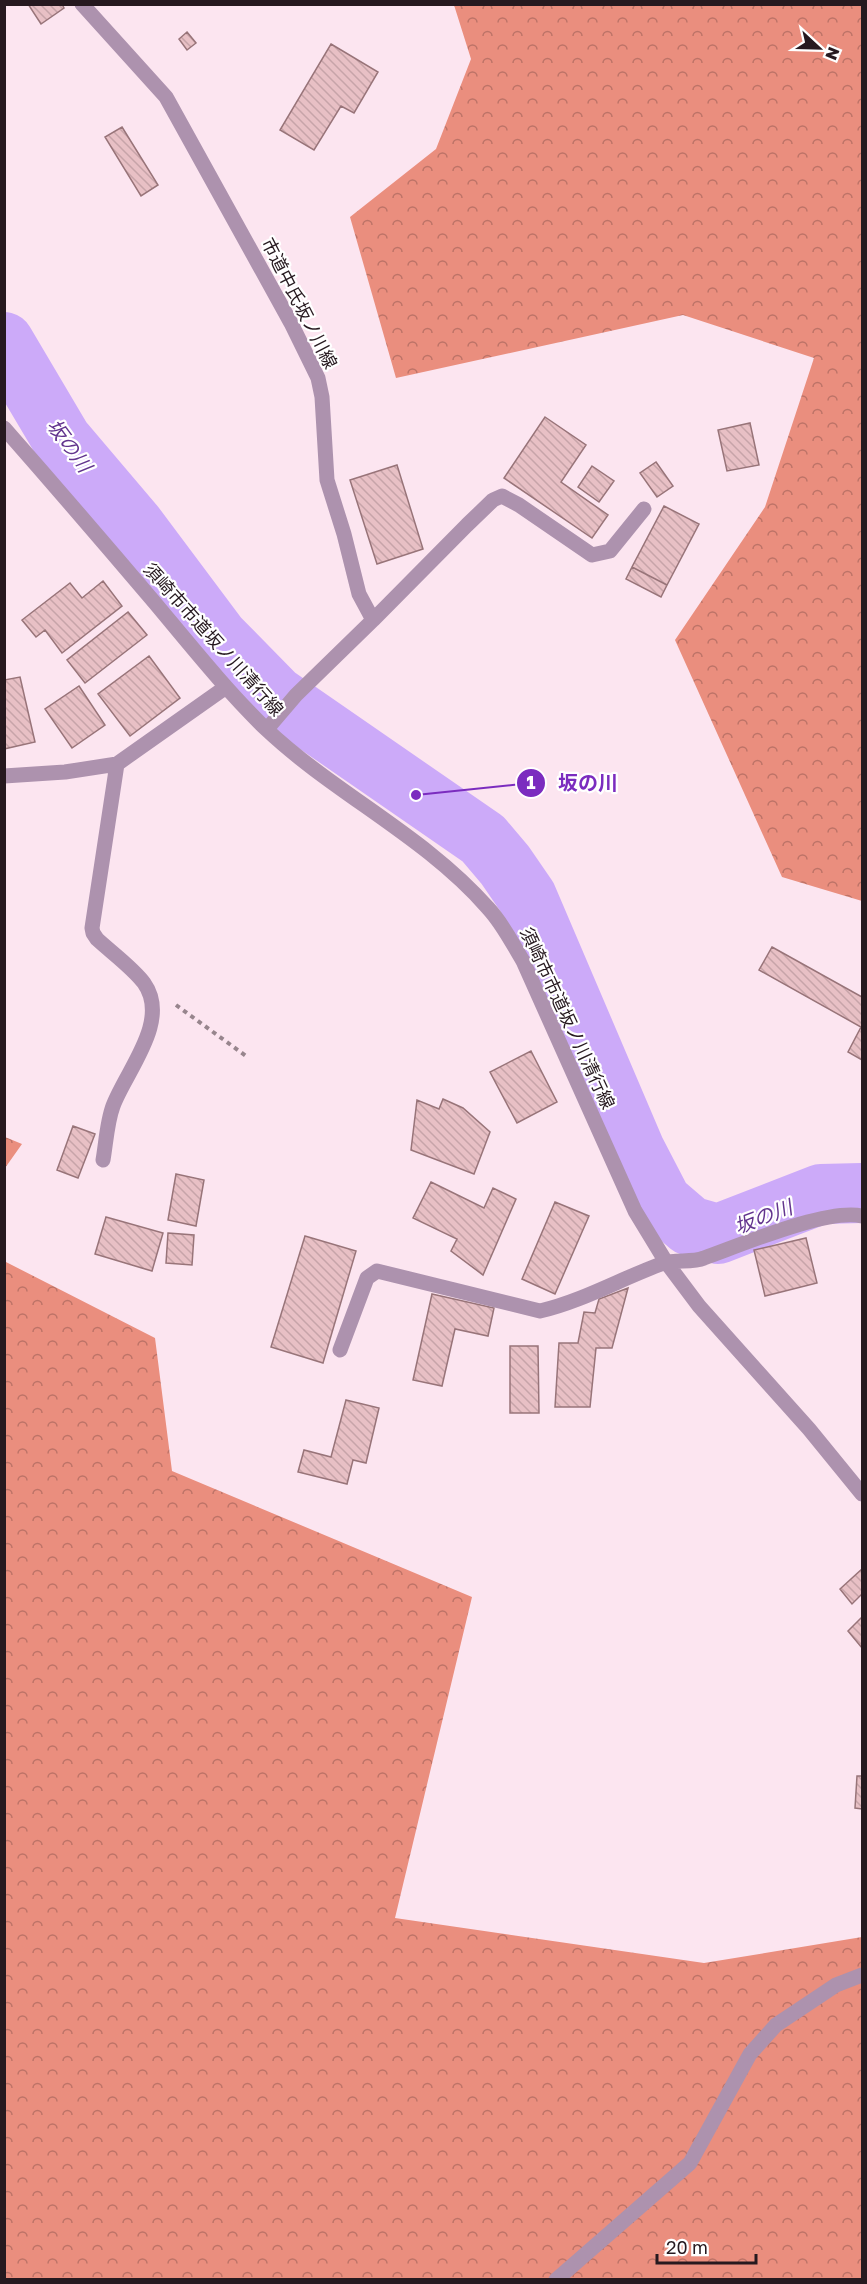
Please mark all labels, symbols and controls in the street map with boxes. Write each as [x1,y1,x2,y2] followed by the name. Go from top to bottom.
[789,18,849,78] north arrow
[821,44,844,63] text: N
[258,234,342,372] street label: 市道中氏坂ノ川線
[43,414,99,478] water label: 坂の川
[140,558,288,720] street label: 須崎市市道坂ノ川清行線
[516,764,630,802] callout: 坂の川
[558,770,618,794] text: 坂の川
[526,771,536,793] text: 1
[516,924,620,1112] street label: 須崎市市道坂ノ川清行線
[731,1193,797,1238] water label: 坂の川
[657,2227,756,2265] scale bar
[666,2236,708,2258] text: 20 m

